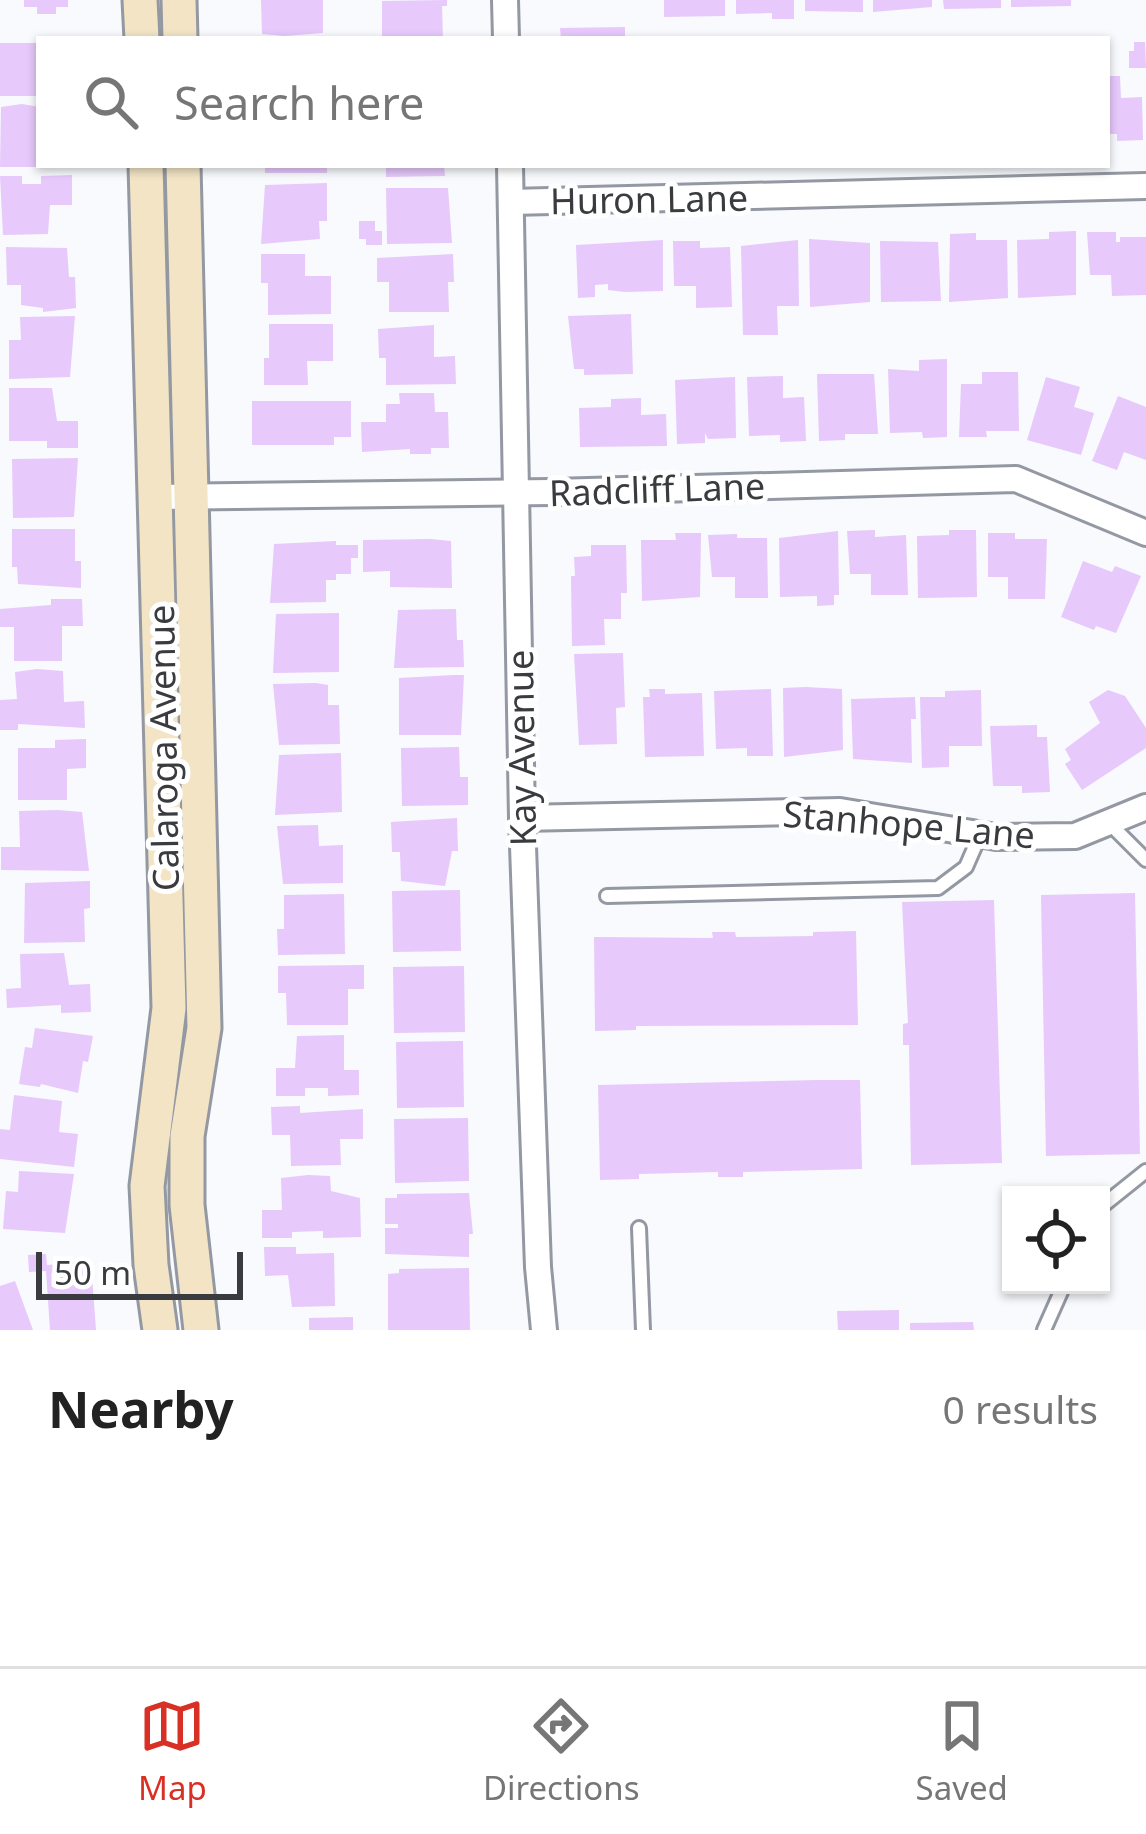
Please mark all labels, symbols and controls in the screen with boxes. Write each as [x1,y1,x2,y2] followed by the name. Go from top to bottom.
[36,36,1110,168] search box
[78,69,144,135] icon: search
[174,72,424,133] text: Search here
[550,173,748,225] street label: Huron Lane
[548,461,766,517] street label: Radcliff Lane
[136,604,190,892] street label: Calaroga Avenue
[495,649,547,847] street label: Kay Avenue
[781,789,1037,859] street label: Stanhope Lane
[1002,1186,1110,1294] map controls
[1002,1186,1110,1294] button: locate
[36,1246,243,1299] scale bar
[54,1250,131,1295] text: 50 m
[48,1373,234,1443] text: Nearby
[943,1382,1098,1435] text: 0 results
[138,1693,207,1810] tab: Map
[483,1693,640,1810] tab: Directions
[916,1693,1008,1810] tab: Saved

